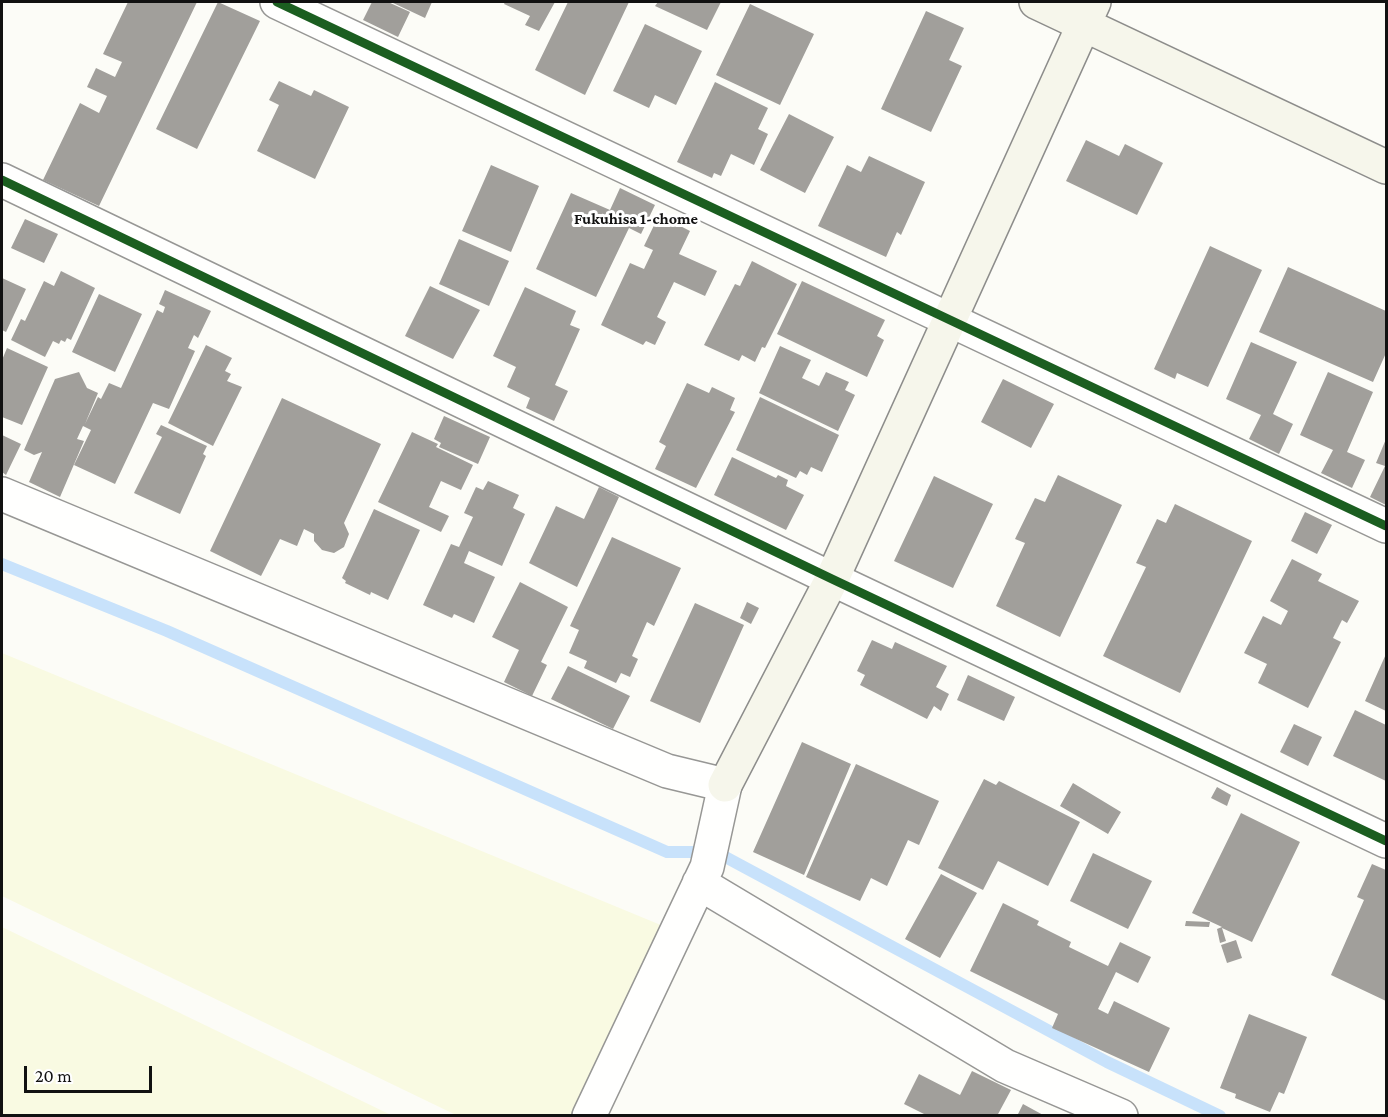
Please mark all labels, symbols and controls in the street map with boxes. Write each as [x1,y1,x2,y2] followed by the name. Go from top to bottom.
[574,209,698,229] district label: Fukuhisa 1-chome
[27,1054,154,1092] scale bar
[35,1066,72,1086] text: 20 m

